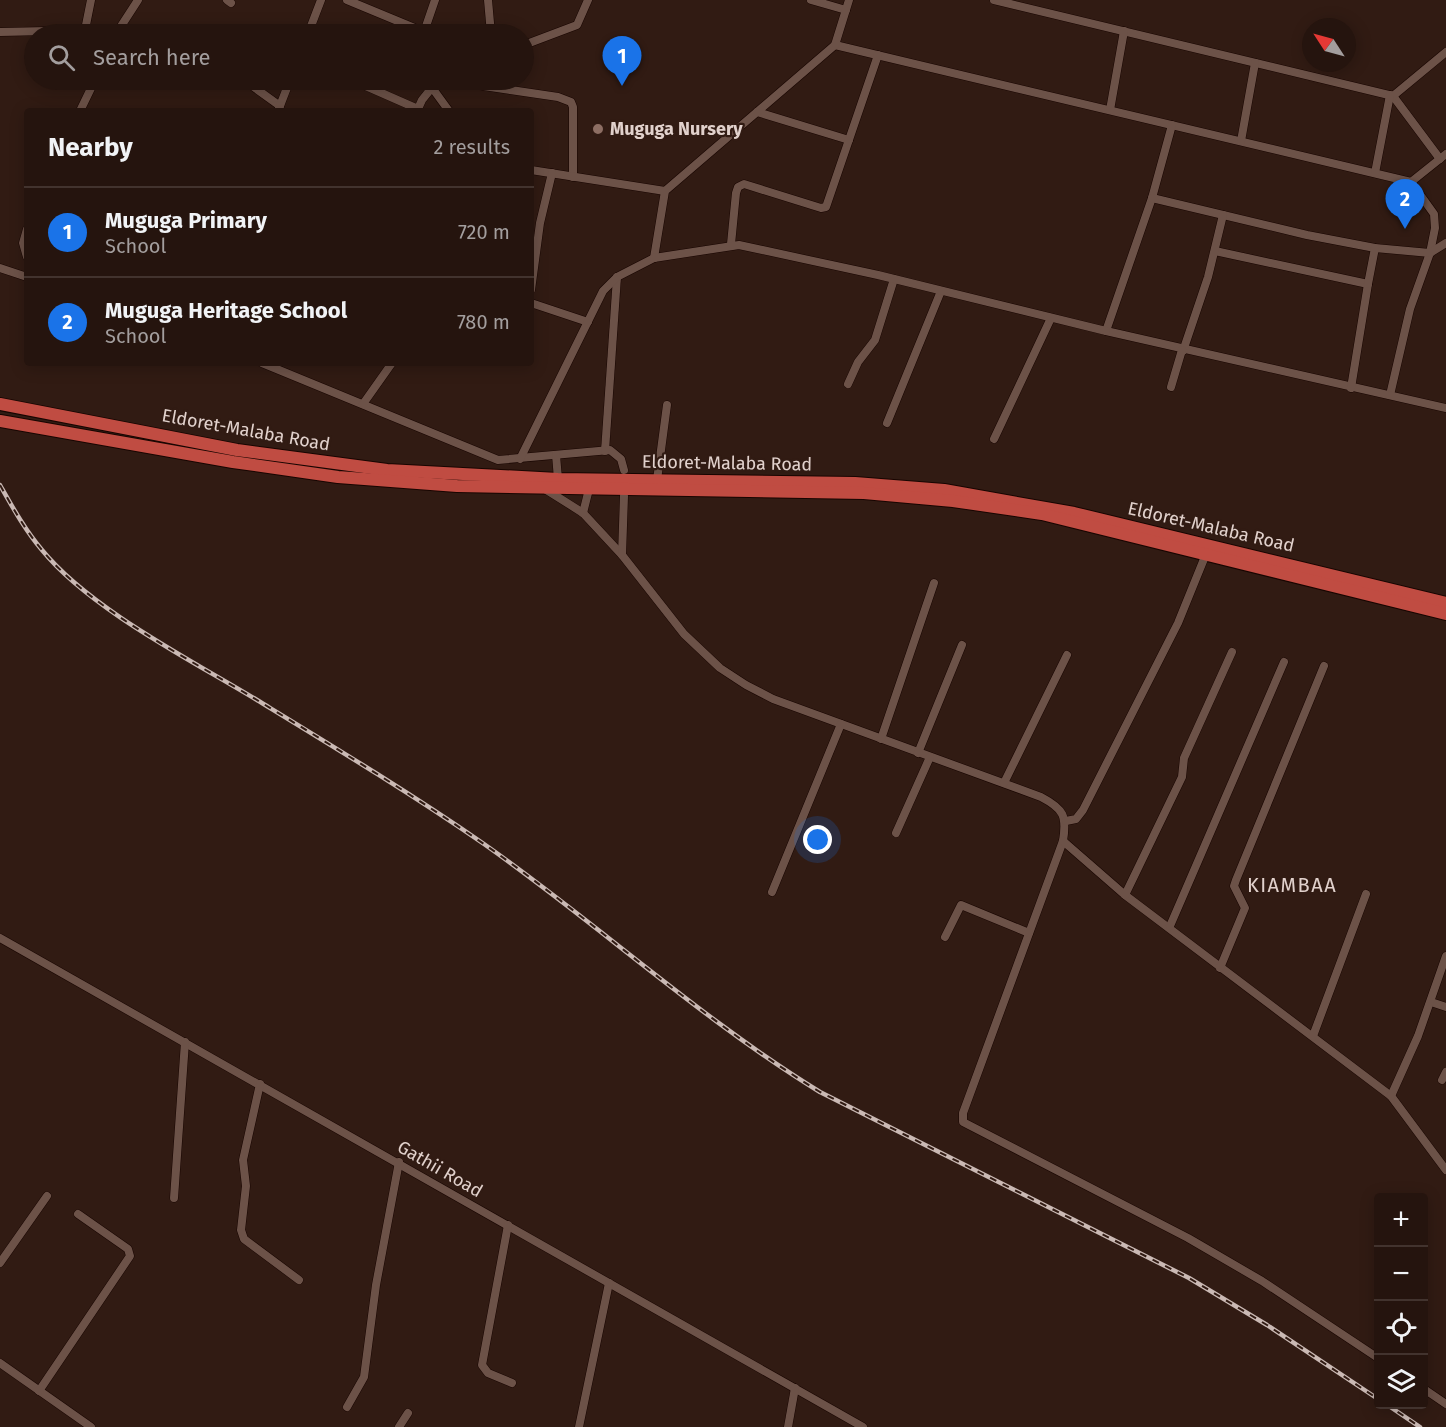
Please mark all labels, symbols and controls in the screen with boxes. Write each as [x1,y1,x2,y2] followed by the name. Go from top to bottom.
[1302,18,1356,72] north arrow
[24,24,534,90] search box
[602,36,642,86] pin: 1
[45,41,78,74] icon: search
[93,44,211,71] text: Search here
[610,118,743,140] place label: Muguga Nursery
[591,122,605,136] marker: Muguga Nursery
[48,132,133,163] text: Nearby
[433,135,510,159] text: 2 results
[1386,180,1424,229] pin: 2
[105,207,267,234] text: Muguga Primary
[63,220,72,244] text: 1
[458,220,510,244] text: 720 m
[105,234,166,258] text: School
[105,297,347,324] text: Muguga Heritage School
[62,310,73,334] text: 2
[457,310,510,334] text: 780 m
[105,324,166,348] text: School
[160,404,332,456] street label: Eldoret-Malaba Road
[642,451,812,475] street label: Eldoret-Malaba Road
[1126,497,1296,557] street label: Eldoret-Malaba Road
[803,825,832,854] your location
[1247,873,1337,897] district label: KIAMBAA
[394,1136,486,1202] street label: Gathii Road
[1374,1193,1428,1409] map controls
[1374,1193,1428,1247] button: +
[1374,1247,1428,1301] button: −
[1374,1301,1428,1355] button: locate
[1374,1355,1428,1409] button: layers

